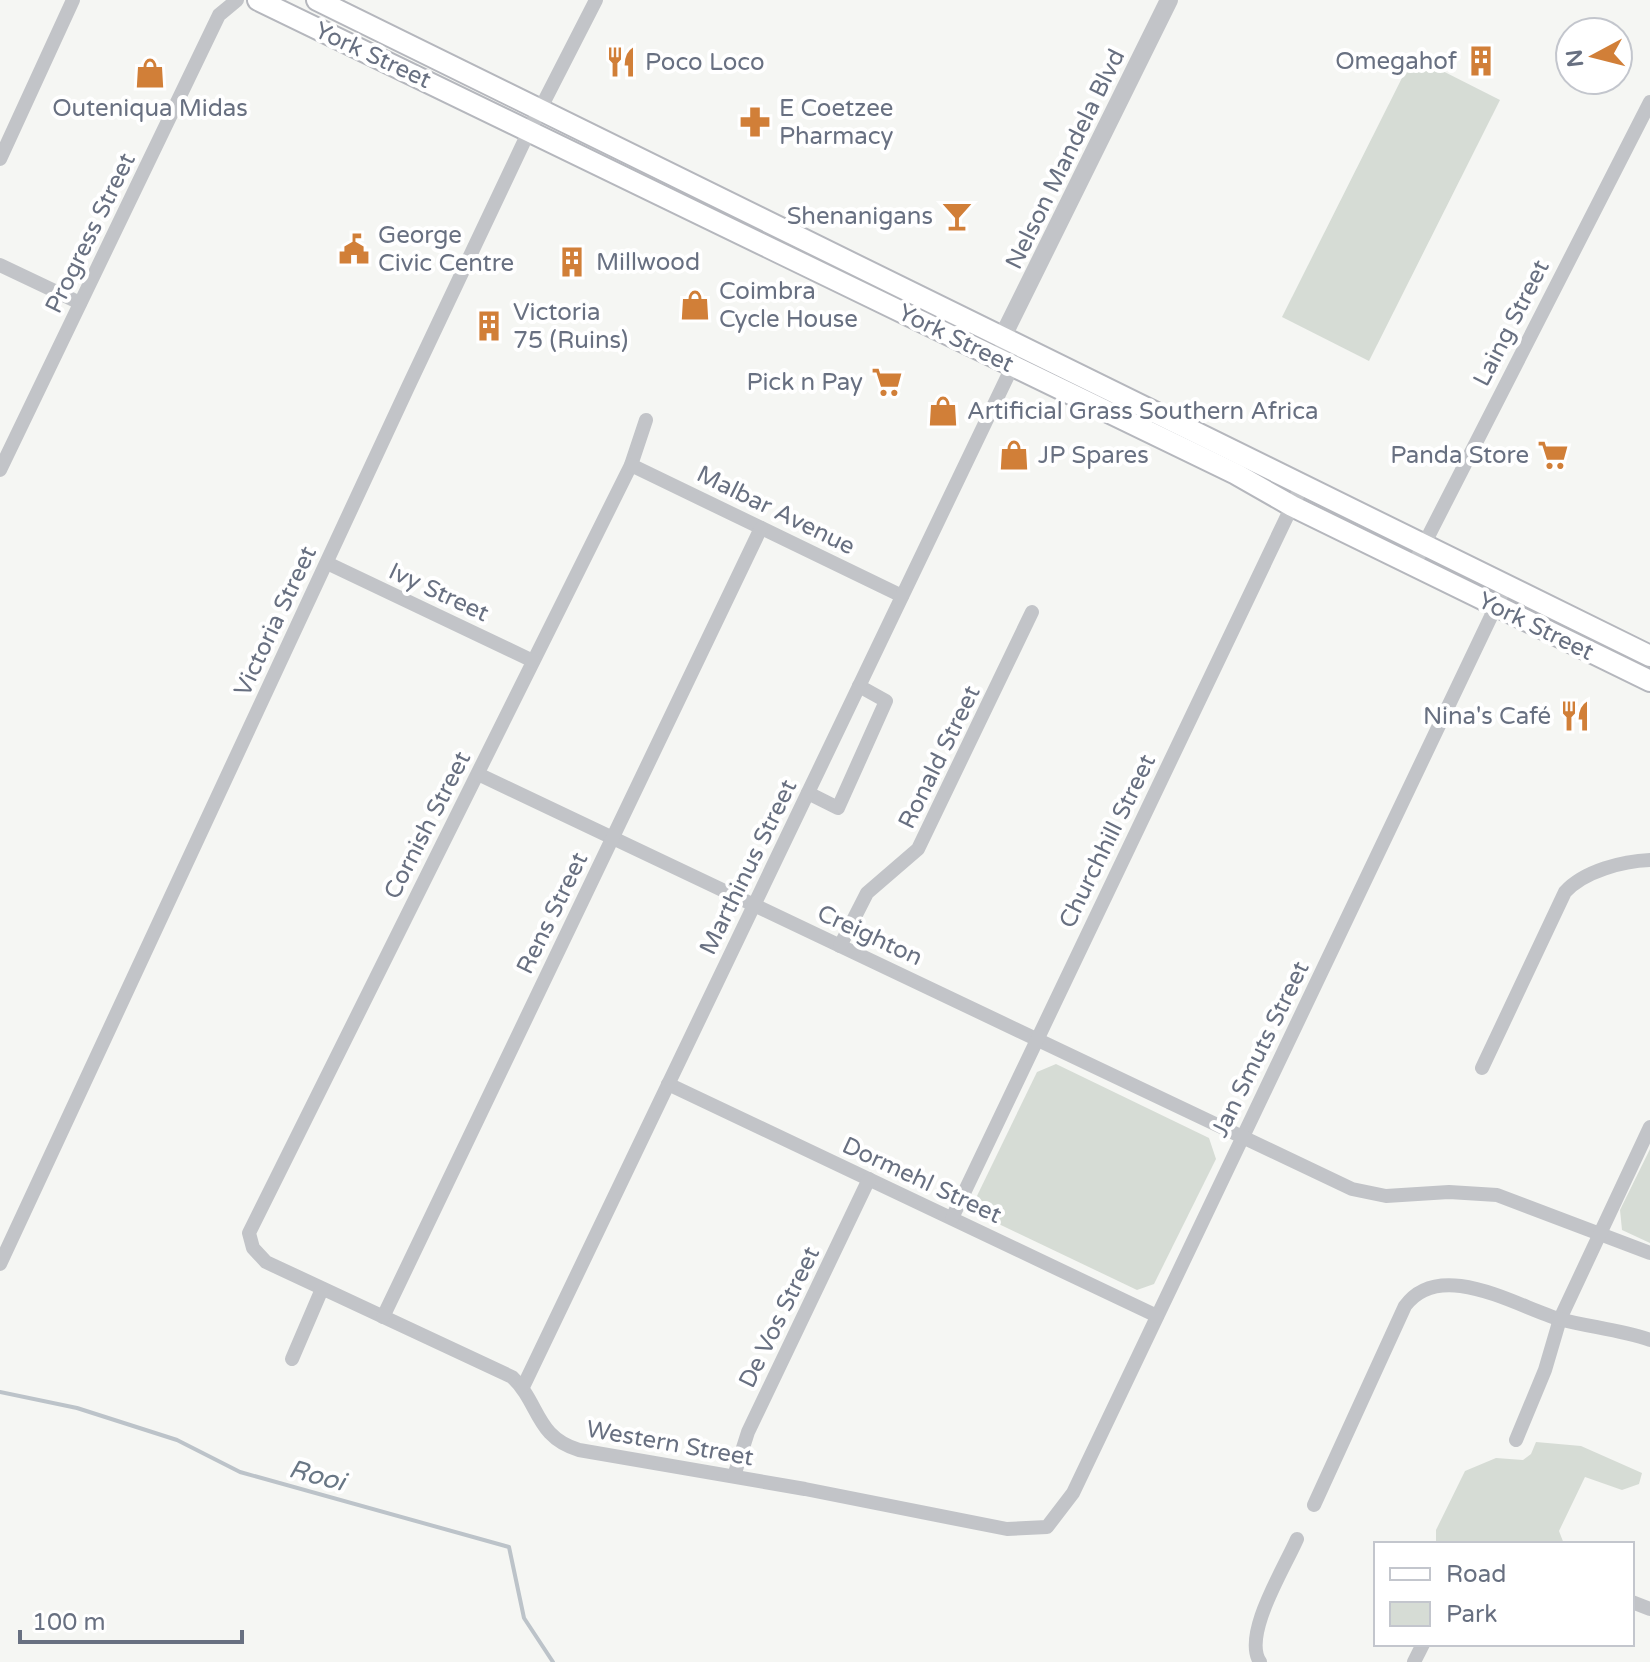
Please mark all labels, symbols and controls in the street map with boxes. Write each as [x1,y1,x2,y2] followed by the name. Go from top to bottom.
[310,16,436,95] street label: York Street
[1554,16,1634,96] north arrow
[1000,44,1131,274] street label: Nelson Mandela Blvd
[1464,44,1498,78] building icon: Omegahof
[604,45,638,79] restaurant icon: Poco Loco
[1335,47,1458,76] place label: Omegahof
[645,48,765,77] place label: Poco Loco
[1561,48,1589,69] text: N
[133,56,167,90] shop icon: Outeniqua Midas
[52,94,248,123] place label: Outeniqua Midas
[779,94,894,151] place label: E Coetzee Pharmacy
[738,105,772,139] pharmacy icon: E Coetzee Pharmacy
[39,148,142,318] street label: Progress Street
[940,199,974,233] bar icon: Shenanigans
[787,202,933,231] place label: Shenanigans
[378,221,514,278] place label: George Civic Centre
[337,232,371,266] public building icon: George Civic Centre
[555,245,589,279] building icon: Millwood
[596,248,700,277] place label: Millwood
[1467,255,1556,391] street label: Laing Street
[719,277,858,334] place label: Coimbra Cycle House
[678,288,712,322] shop icon: Coimbra Cycle House
[513,298,628,355] place label: Victoria 75 (Ruins)
[893,298,1018,379] street label: York Street
[472,309,506,343] building icon: Victoria 75 (Ruins)
[870,365,904,399] supermarket icon: Pick n Pay
[746,368,863,397] place label: Pick n Pay
[926,394,960,428] shop icon: Artificial Grass Southern Africa
[967,397,1318,426] place label: Artificial Grass Southern Africa
[997,438,1031,472] shop icon: JP Spares
[1536,438,1570,472] supermarket icon: Panda Store
[1038,441,1149,470] place label: JP Spares
[1390,441,1529,470] place label: Panda Store
[692,460,860,561] street label: Malbar Avenue
[228,542,323,701] street label: Victoria Street
[384,557,493,628] street label: Ivy Street
[1473,586,1598,667] street label: York Street
[892,681,987,834] street label: Ronald Street
[1558,699,1592,733] restaurant icon: Nina's Café
[1423,702,1551,731] place label: Nina's Café
[378,747,477,904] street label: Cornish Street
[1053,750,1162,933] street label: Churchhill Street
[694,775,803,959] street label: Marthinus Street
[511,848,594,979] street label: Rens Street
[813,899,927,972] street label: Creighton
[1205,956,1316,1142] street label: Jan Smuts Street
[838,1131,1006,1230] street label: Dormehl Street
[733,1242,826,1393] street label: De Vos Street
[584,1415,756,1472] street label: Western Street
[286,1453,352,1499] water label: Rooi
[1374,1542,1634,1646] legend
[1446,1560,1506,1589] text: Road
[20,1594,242,1644] scale bar
[1446,1600,1497,1629] text: Park
[32,1608,106,1637] text: 100 m

